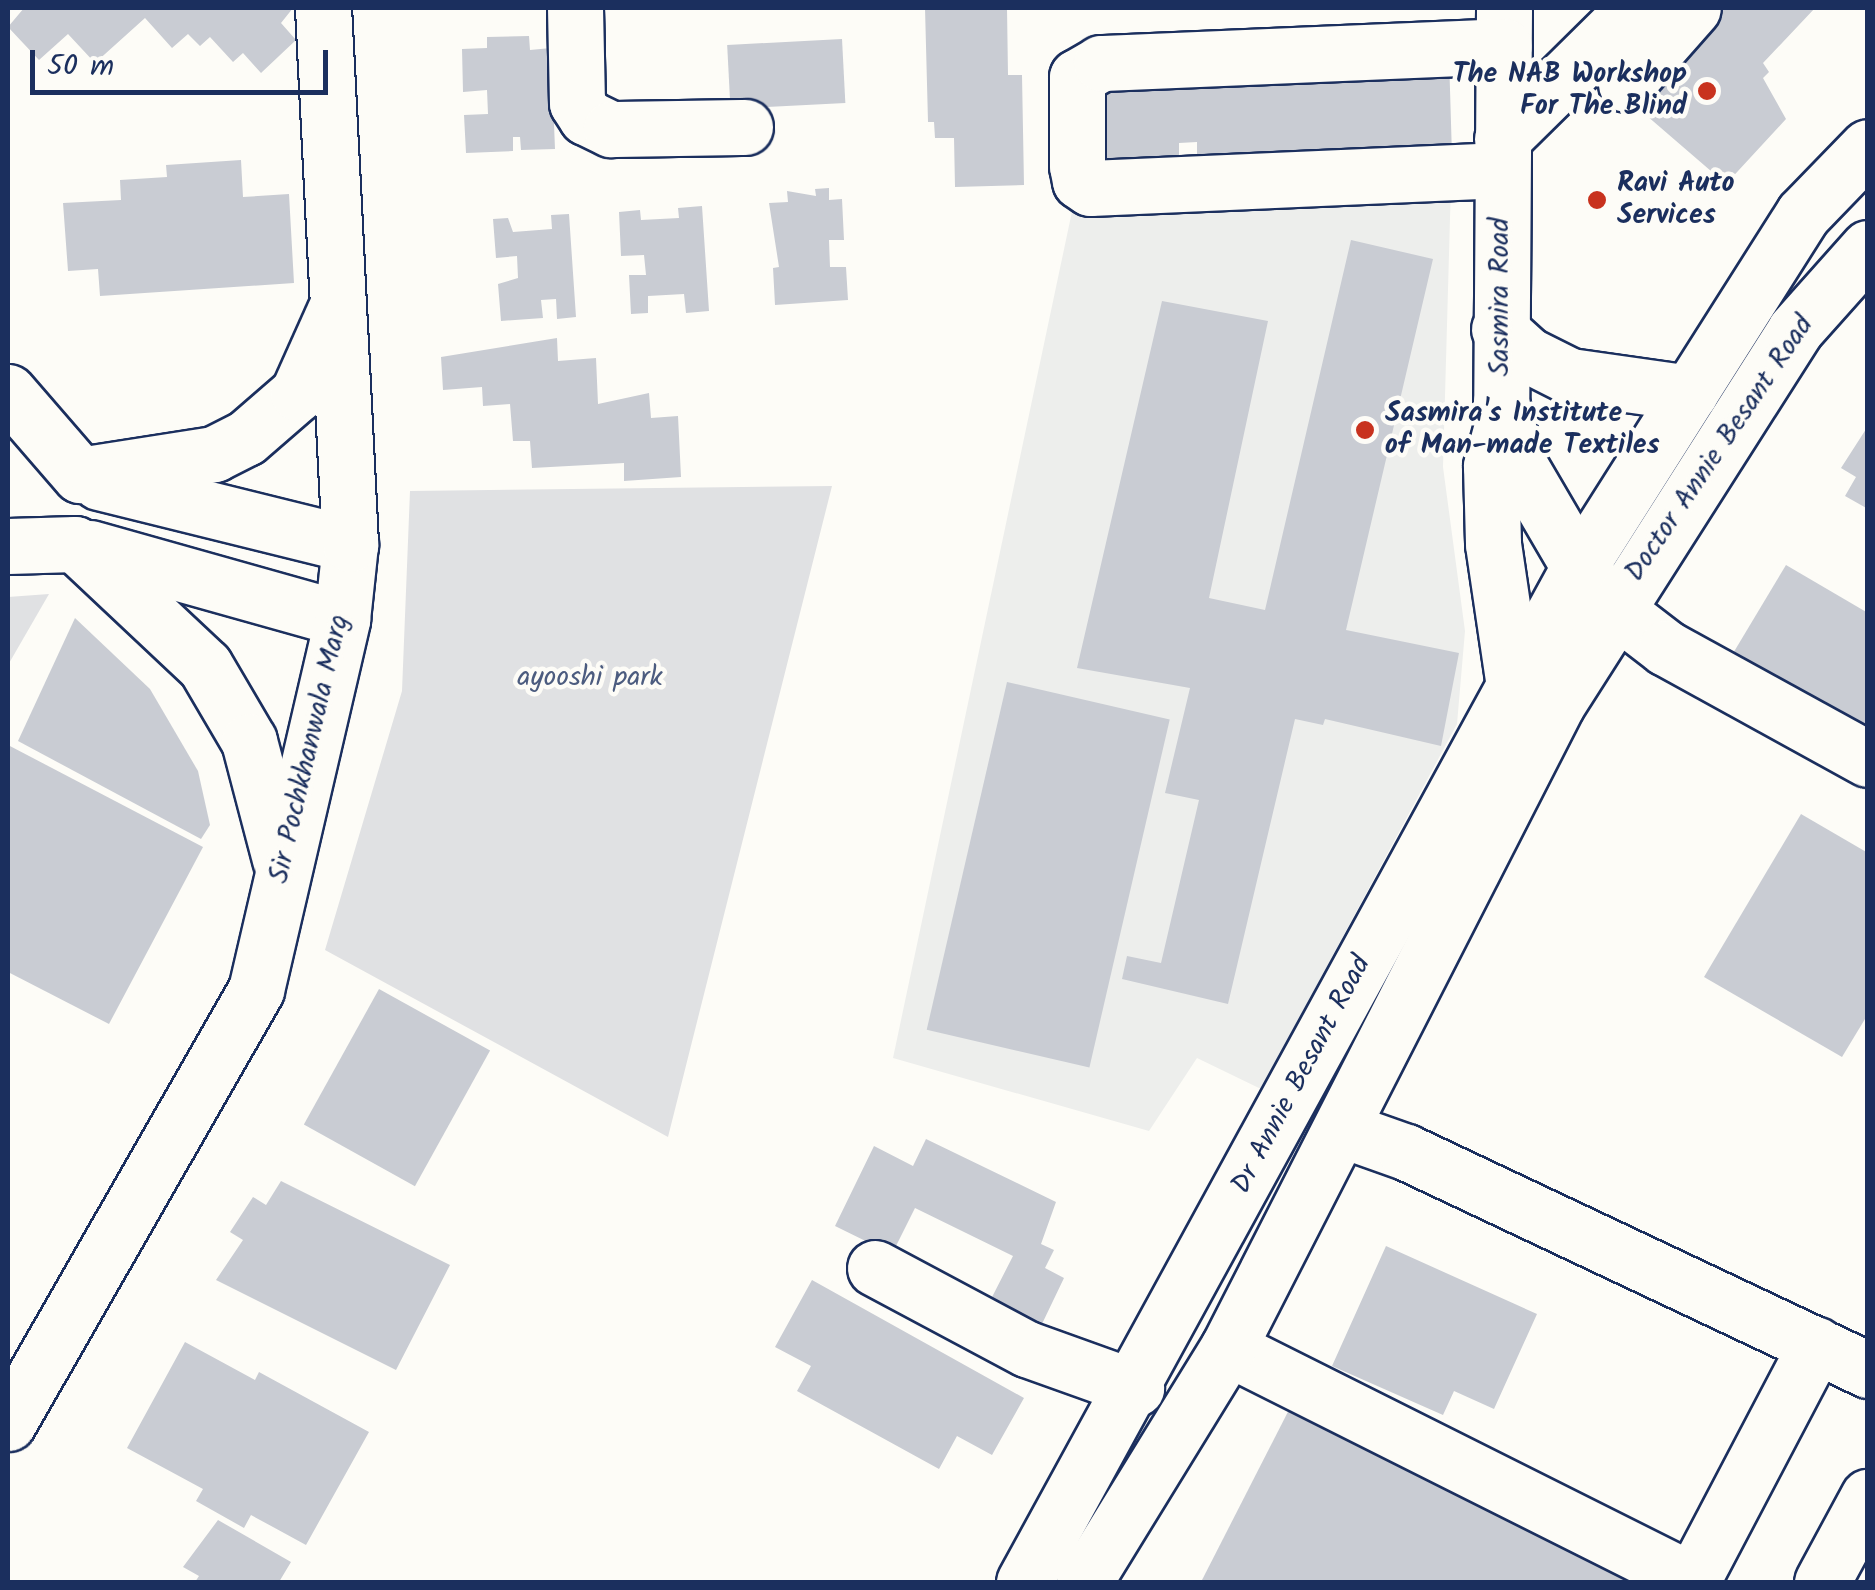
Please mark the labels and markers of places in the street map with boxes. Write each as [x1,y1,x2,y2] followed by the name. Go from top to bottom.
[1453,58,1687,124] place label: The NAB Workshop For The Blind
[1696,80,1718,102] marker: The NAB Workshop For The Blind
[1617,167,1735,233] place label: Ravi Auto Services
[1586,189,1608,211] marker: Ravi Auto Services
[1385,397,1660,463] place label: Sasmira's Institute of Man-made Textiles
[1354,419,1376,441] marker: Sasmira's Institute of Man-made Textiles

